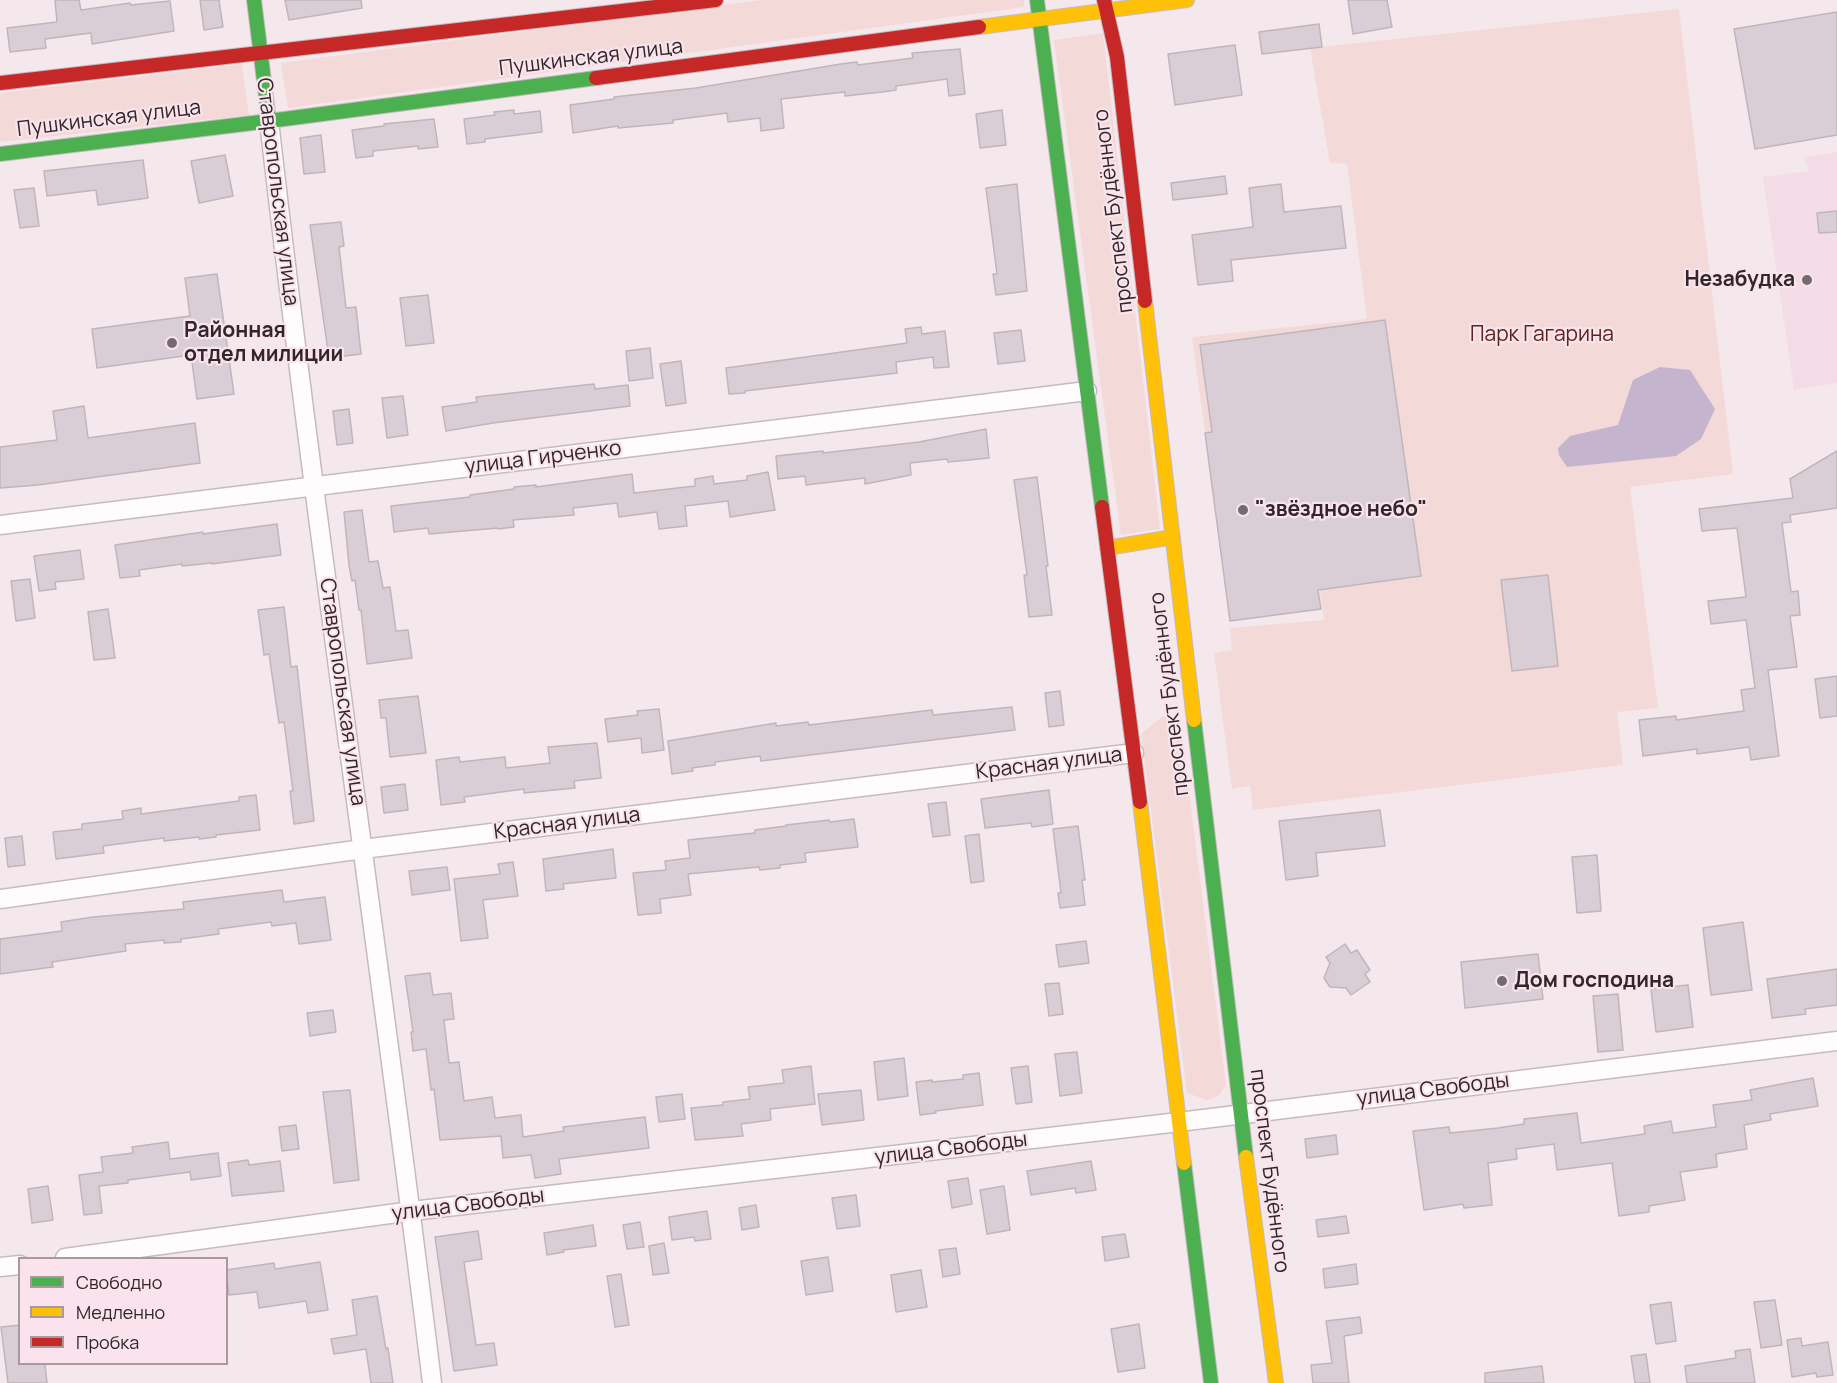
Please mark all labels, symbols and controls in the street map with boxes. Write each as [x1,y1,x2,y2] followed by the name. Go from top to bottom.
[498,34,684,82] street label: Пушкинская улица
[251,77,303,307] street label: Ставропольская улица
[16,95,202,143] street label: Пушкинская улица
[1089,108,1139,314] street label: проспект Будённого
[1684,267,1795,293] place label: Незабудка
[1800,273,1814,287] marker: Незабудка
[184,318,343,368] place label: Районная отдел милиции
[1470,322,1614,348] park label: Парк Гагарина
[165,336,179,350] marker: Районная отдел милиции
[463,436,623,480] street label: улица Гирченко
[1255,497,1427,523] place label: "звёздное небо"
[1236,503,1250,517] marker: "звёздное небо"
[314,577,370,807] street label: Ставропольская улица
[1145,591,1195,797] street label: проспект Будённого
[974,743,1124,785] street label: Красная улица
[492,803,642,845] street label: Красная улица
[1514,968,1674,994] place label: Дом господина
[1495,974,1509,988] marker: Дом господина
[1244,1068,1294,1274] street label: проспект Будённого
[1355,1068,1511,1112] street label: улица Свободы
[873,1127,1029,1171] street label: улица Свободы
[390,1183,546,1227] street label: улица Свободы
[18,1257,228,1365] legend
[76,1270,162,1294] text: Свободно
[76,1300,165,1324] text: Медленно
[76,1330,139,1354] text: Пробка

